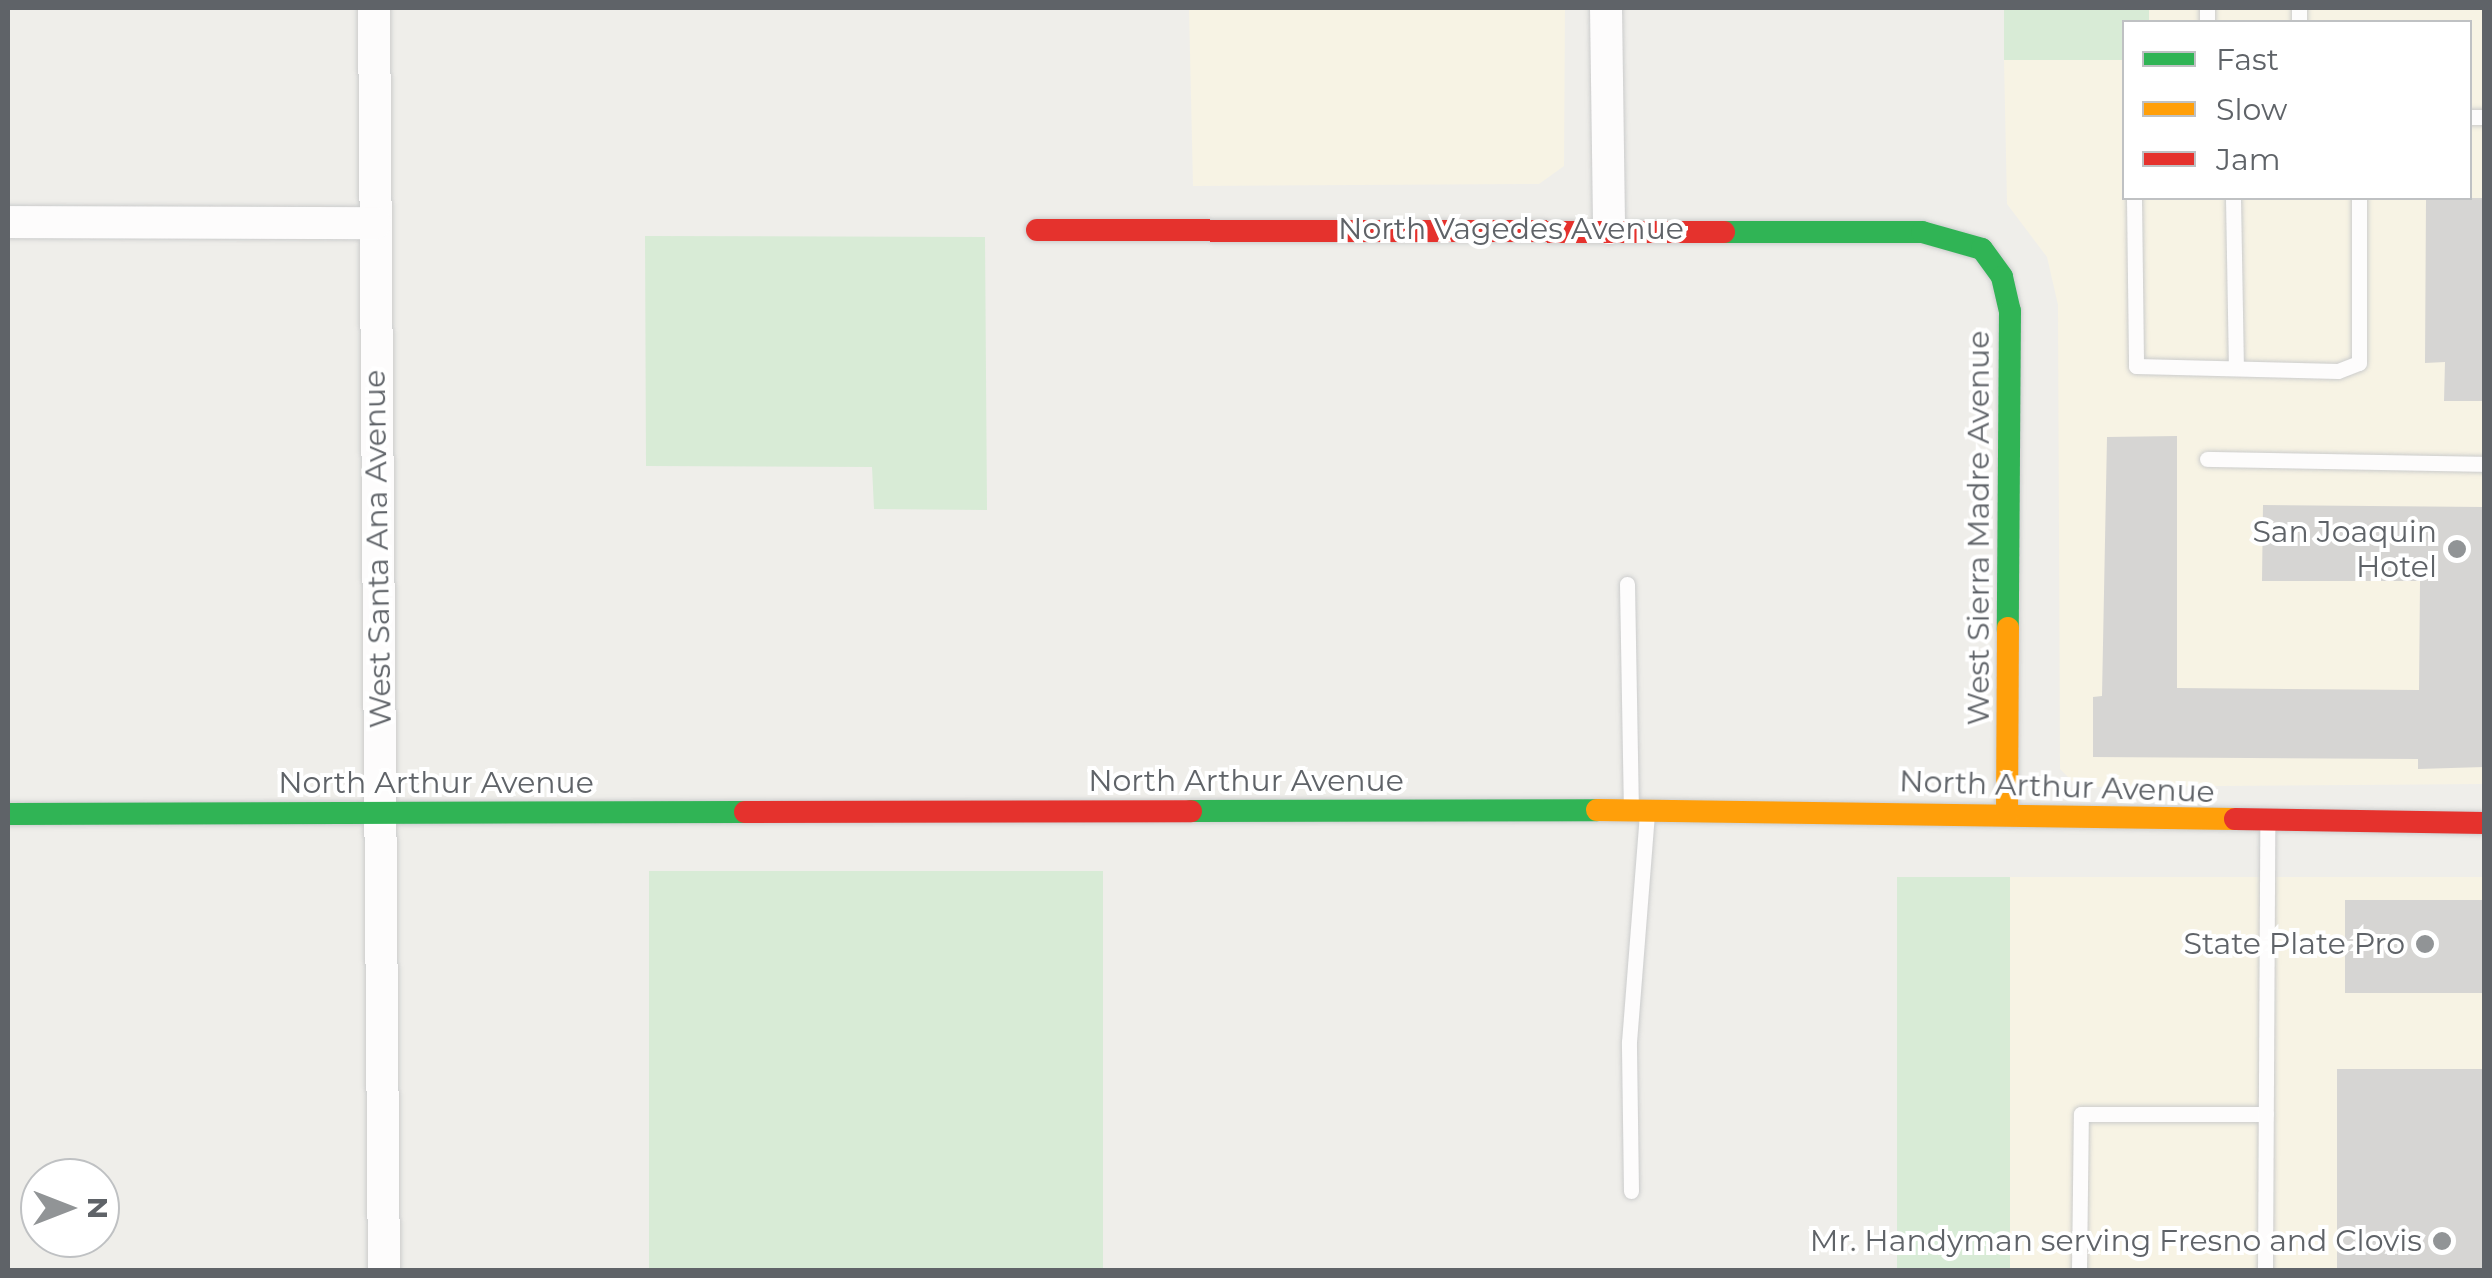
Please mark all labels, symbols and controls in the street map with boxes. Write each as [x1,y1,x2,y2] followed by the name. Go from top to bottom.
[2122,20,2472,200] legend
[2216,41,2279,78] text: Fast
[2216,91,2287,128] text: Slow
[2216,141,2281,178] text: Jam
[1338,211,1684,247] street label: North Vagedes Avenue
[1961,331,1997,725] street label: West Sierra Madre Avenue
[357,369,399,729] street label: West Santa Ana Avenue
[2252,514,2437,584] place label: San Joaquin Hotel
[2446,538,2468,560] marker: San Joaquin Hotel
[1088,763,1404,799] street label: North Arthur Avenue
[1899,764,2215,810] street label: North Arthur Avenue
[278,765,594,801] street label: North Arthur Avenue
[2183,926,2405,962] place label: State Plate Pro
[2414,933,2436,955] marker: State Plate Pro
[20,1158,120,1258] north arrow
[81,1197,115,1219] text: N
[1810,1223,2422,1259] place label: Mr. Handyman serving Fresno and Clovis
[2431,1230,2453,1252] marker: Mr. Handyman serving Fresno and Clovis

